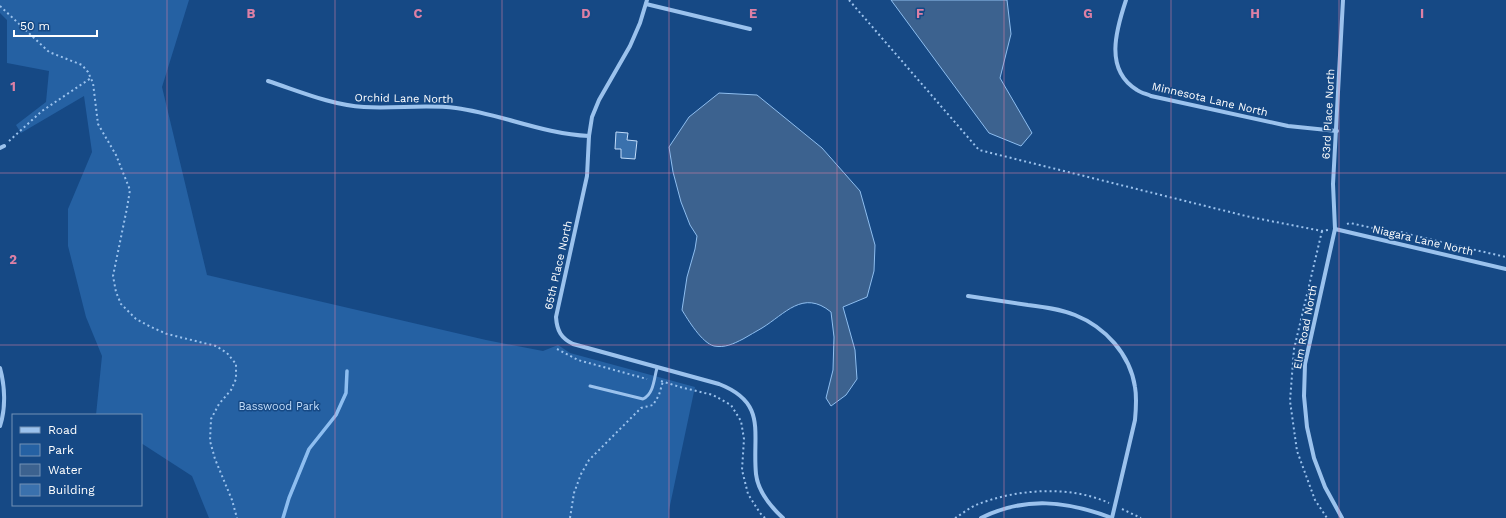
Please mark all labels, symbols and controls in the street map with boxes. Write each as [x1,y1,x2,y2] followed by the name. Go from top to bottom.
[247,6,256,21] text: B
[414,6,423,21] text: C
[581,6,591,21] text: D
[749,6,757,21] text: E
[916,6,924,21] text: F
[1083,6,1093,21] text: G
[1250,6,1260,21] text: H
[1420,6,1424,21] text: I
[14,12,97,38] scale bar
[20,19,50,33] text: 50 m
[1320,68,1337,160] street label: 63rd Place North
[10,79,16,94] text: 1
[1151,80,1269,119] street label: Minnesota Lane North
[354,91,454,106] street label: Orchid Lane North
[542,219,575,311] street label: 65th Place North
[1371,223,1475,258] street label: Niagara Lane North
[9,252,17,267] text: 2
[1291,284,1320,370] street label: Elm Road North
[238,400,320,413] park label: Basswood Park
[12,414,142,506] legend
[48,423,77,437] text: Road
[48,443,74,457] text: Park
[48,463,83,477] text: Water
[48,483,95,497] text: Building

